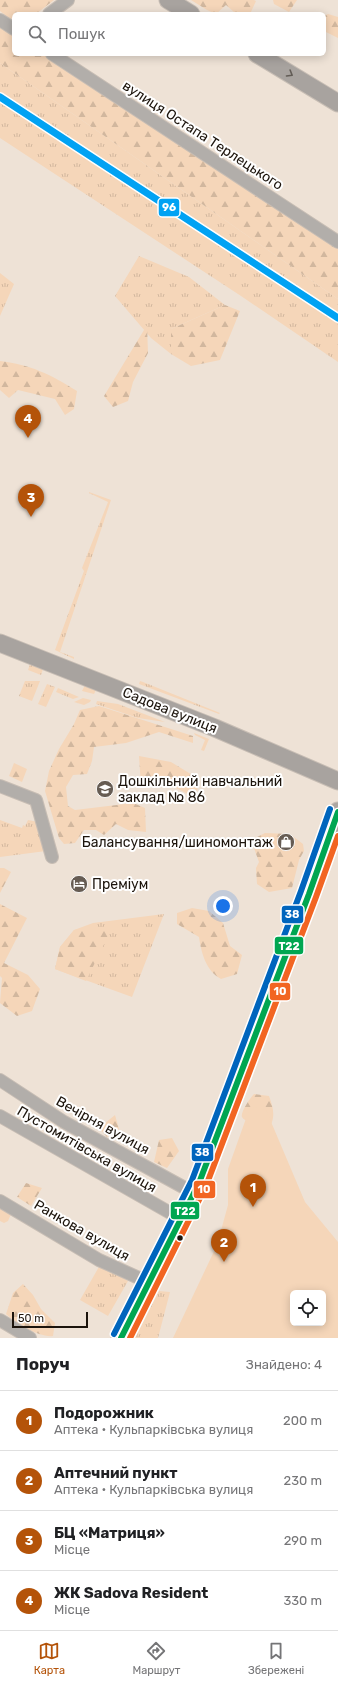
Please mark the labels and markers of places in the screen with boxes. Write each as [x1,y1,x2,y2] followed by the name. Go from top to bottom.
[15,405,41,438] pin: 4
[18,484,44,517] pin: 3
[118,773,282,806] place label: Дошкільний навчальний заклад № 86
[95,779,115,799] school or university icon: Дошкільний навчальний заклад № 86
[276,832,296,852] shop icon: Балансування/шиномонтаж
[82,834,273,851] place label: Балансування/шиномонтаж
[69,874,89,894] hotel icon: Преміум
[92,876,148,893] place label: Преміум
[240,1174,266,1207] pin: 1
[211,1229,237,1262] pin: 2
[175,1233,185,1243] unlabelled marker

